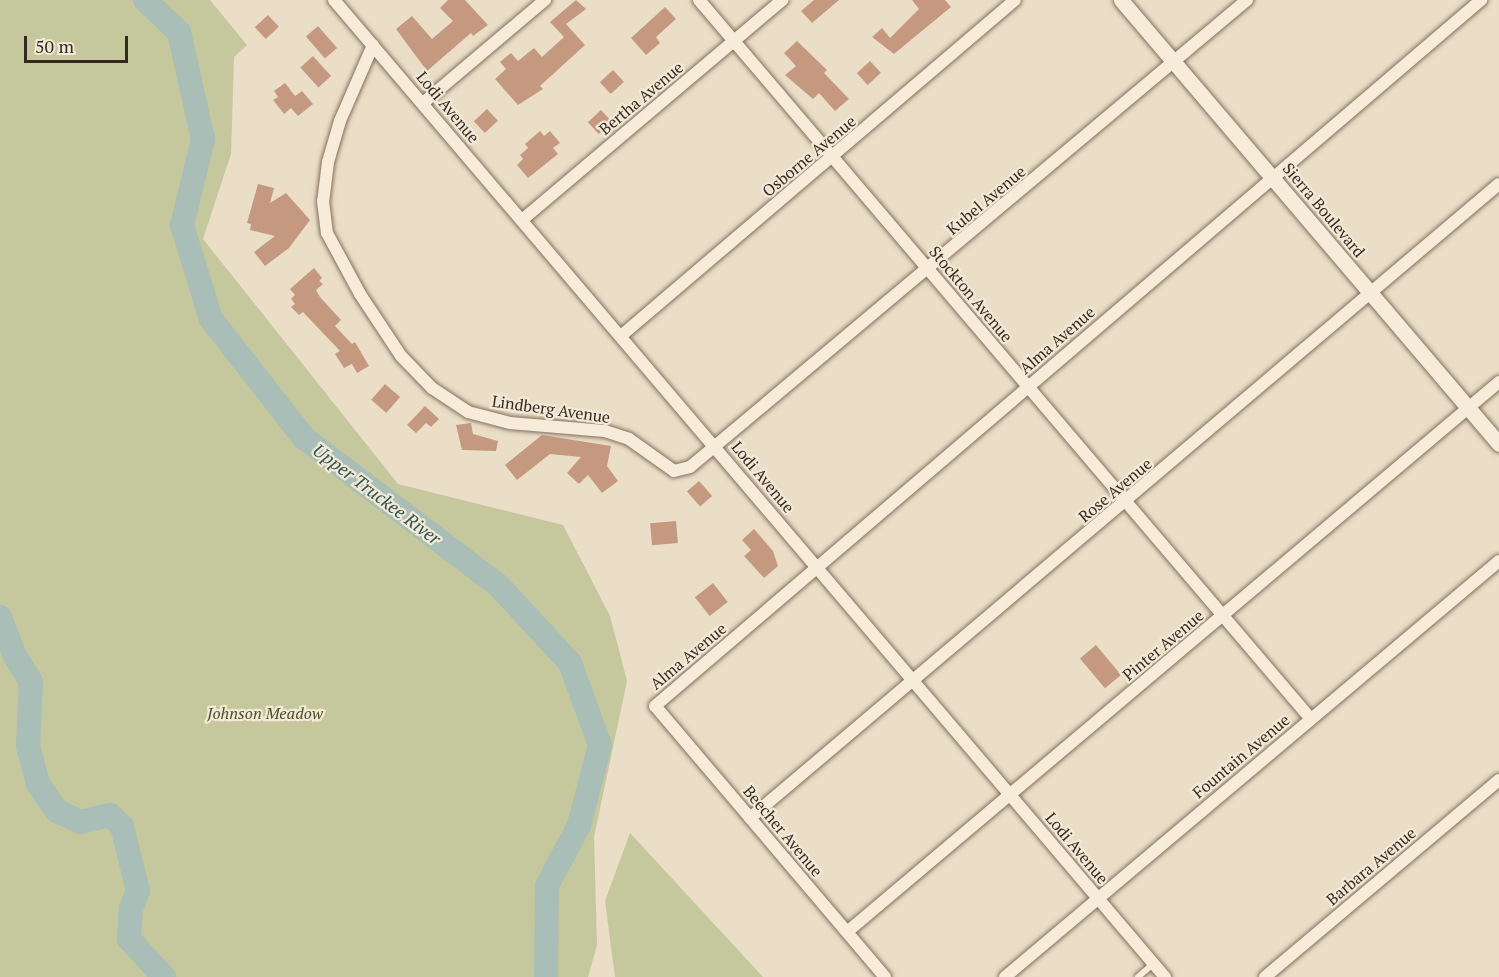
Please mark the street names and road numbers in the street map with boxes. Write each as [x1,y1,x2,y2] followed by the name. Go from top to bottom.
[595,57,687,139] street label: Bertha Avenue
[412,67,484,147] street label: Lodi Avenue
[758,111,860,201] street label: Osborne Avenue
[1279,159,1369,261] street label: Sierra Boulevard
[943,161,1029,239] street label: Kubel Avenue
[925,242,1017,346] street label: Stockton Avenue
[1015,302,1099,378] street label: Alma Avenue
[490,391,612,427] street label: Lindberg Avenue
[727,437,799,517] street label: Lodi Avenue
[1074,454,1156,526] street label: Rose Avenue
[1118,605,1208,685] street label: Pinter Avenue
[646,618,730,694] street label: Alma Avenue
[1189,710,1293,802] street label: Fountain Avenue
[739,781,827,881] street label: Beecher Avenue
[1041,808,1113,888] street label: Lodi Avenue
[1322,823,1420,909] street label: Barbara Avenue

